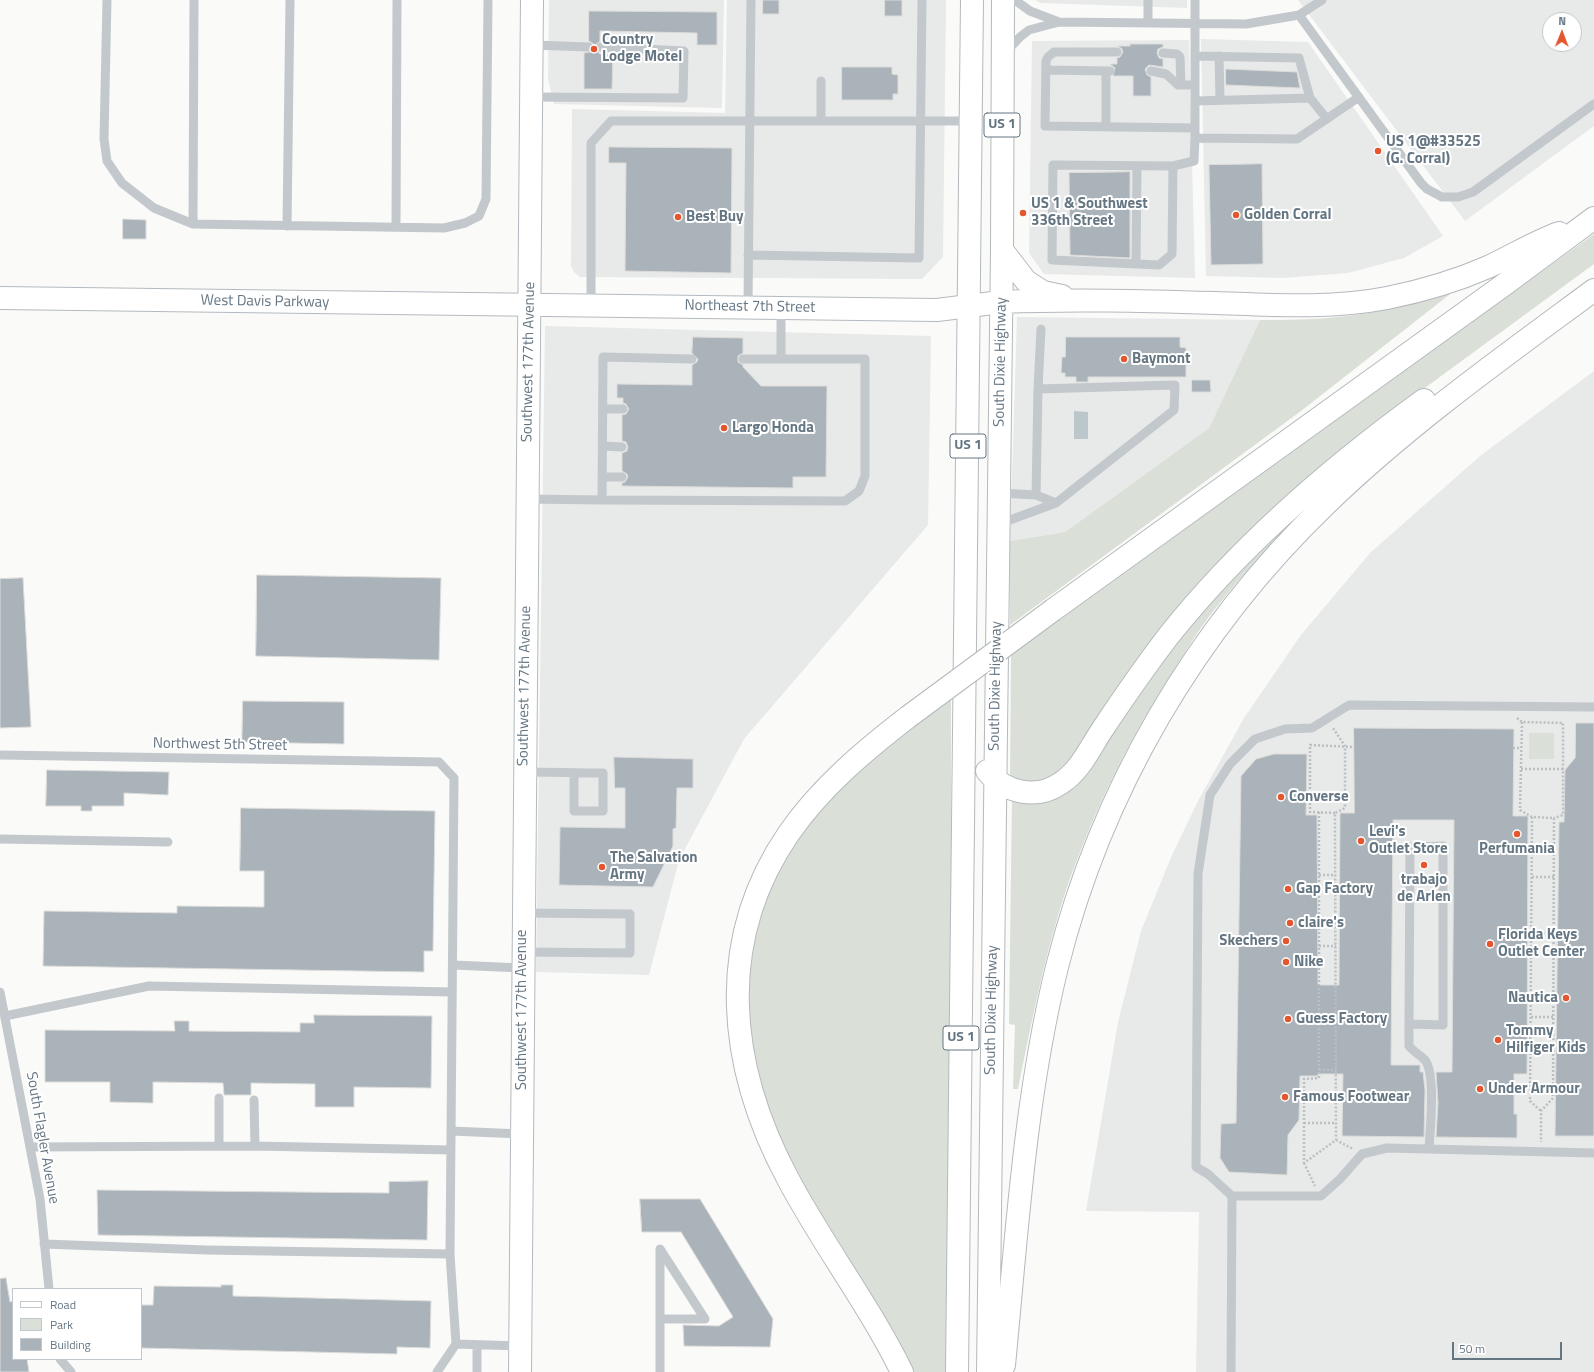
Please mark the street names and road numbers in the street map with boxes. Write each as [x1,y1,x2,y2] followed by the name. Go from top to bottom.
[984,113,1020,137] road number: US 1
[519,282,539,442] street label: Southwest 177th Avenue
[200,292,330,312] street label: West Davis Parkway
[684,297,816,317] street label: Northeast 7th Street
[991,297,1011,427] street label: South Dixie Highway
[950,434,986,458] road number: US 1
[515,606,535,766] street label: Southwest 177th Avenue
[986,621,1006,751] street label: South Dixie Highway
[153,735,287,755] street label: Northwest 5th Street
[513,930,531,1090] street label: Southwest 177th Avenue
[982,945,1002,1075] street label: South Dixie Highway
[943,1026,979,1050] road number: US 1
[22,1071,62,1205] street label: South Flagler Avenue

